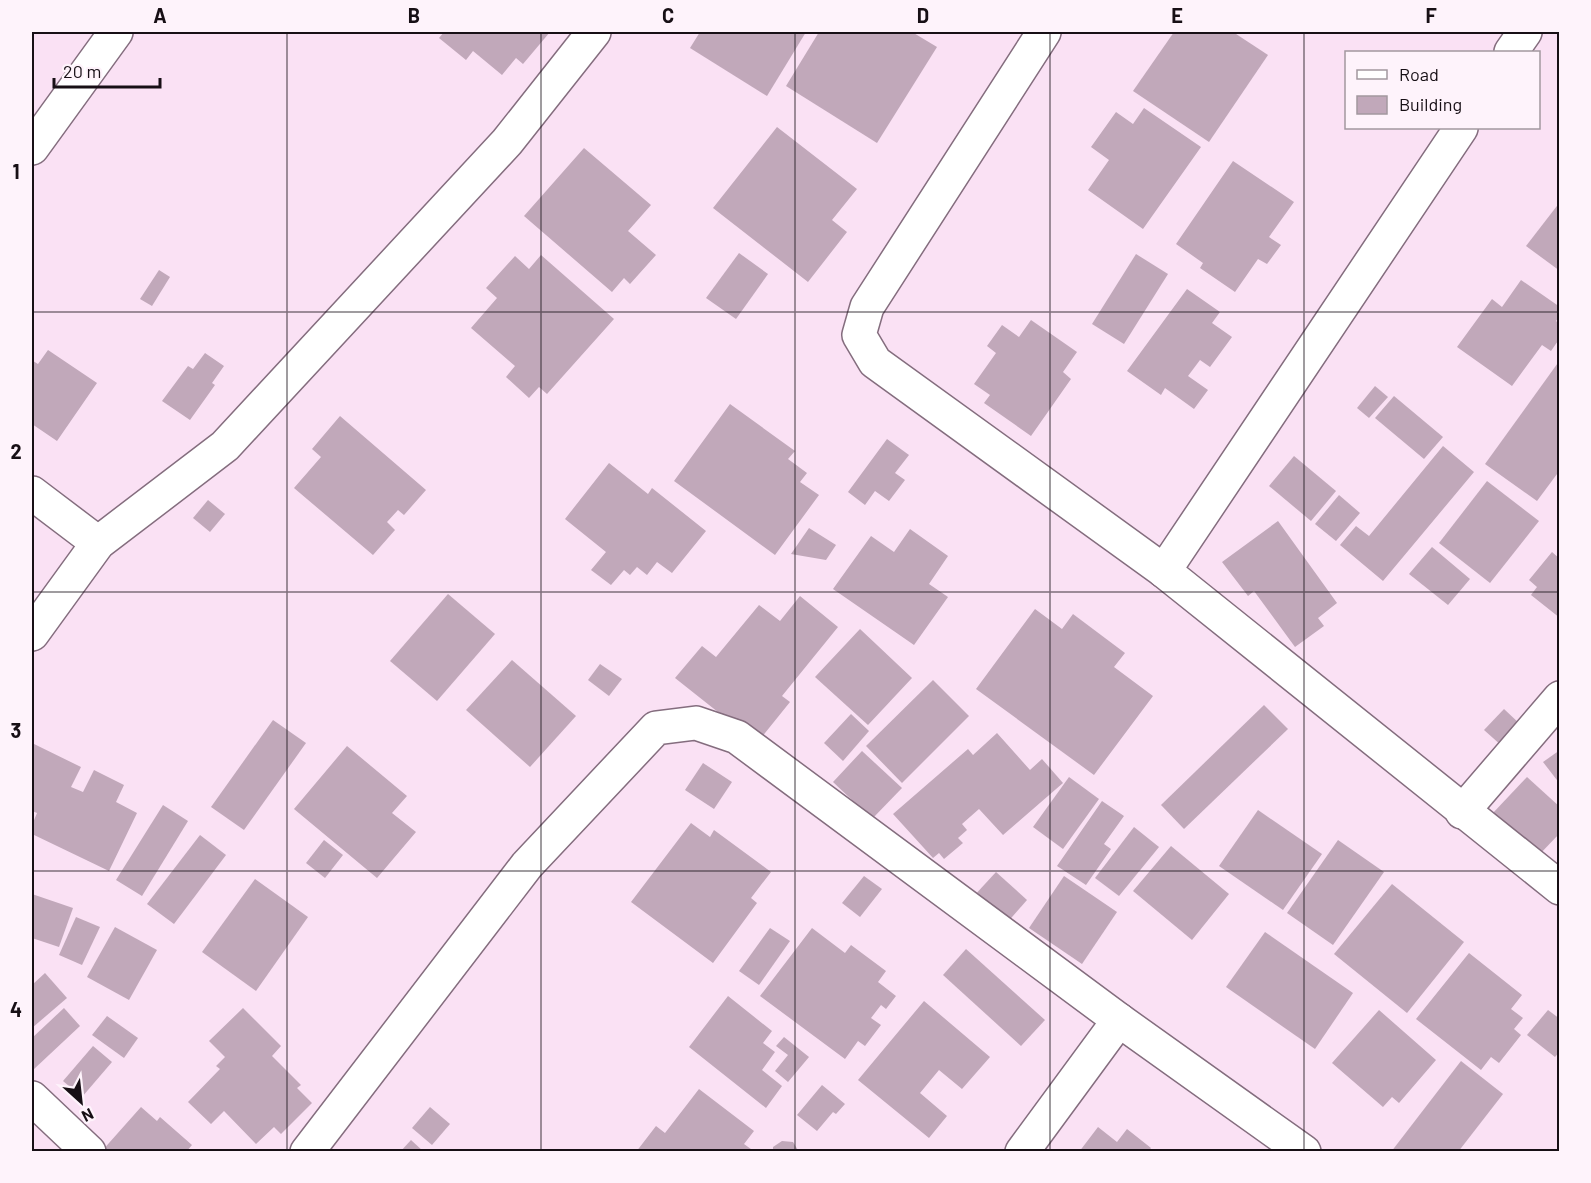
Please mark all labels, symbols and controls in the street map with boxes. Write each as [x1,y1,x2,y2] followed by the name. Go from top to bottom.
[153,3,167,27] text: A
[408,3,420,27] text: B
[662,3,674,27] text: C
[917,3,929,27] text: D
[1171,3,1183,27] text: E
[1425,3,1437,27] text: F
[54,51,160,89] scale bar
[1345,51,1540,129] legend
[63,60,101,82] text: 20 m
[1399,63,1439,85] text: Road
[1399,93,1462,115] text: Building
[12,159,20,183] text: 1
[10,439,22,463] text: 2
[11,718,21,742] text: 3
[10,997,22,1021] text: 4
[51,1072,111,1132] north arrow
[79,1105,97,1127] text: N

